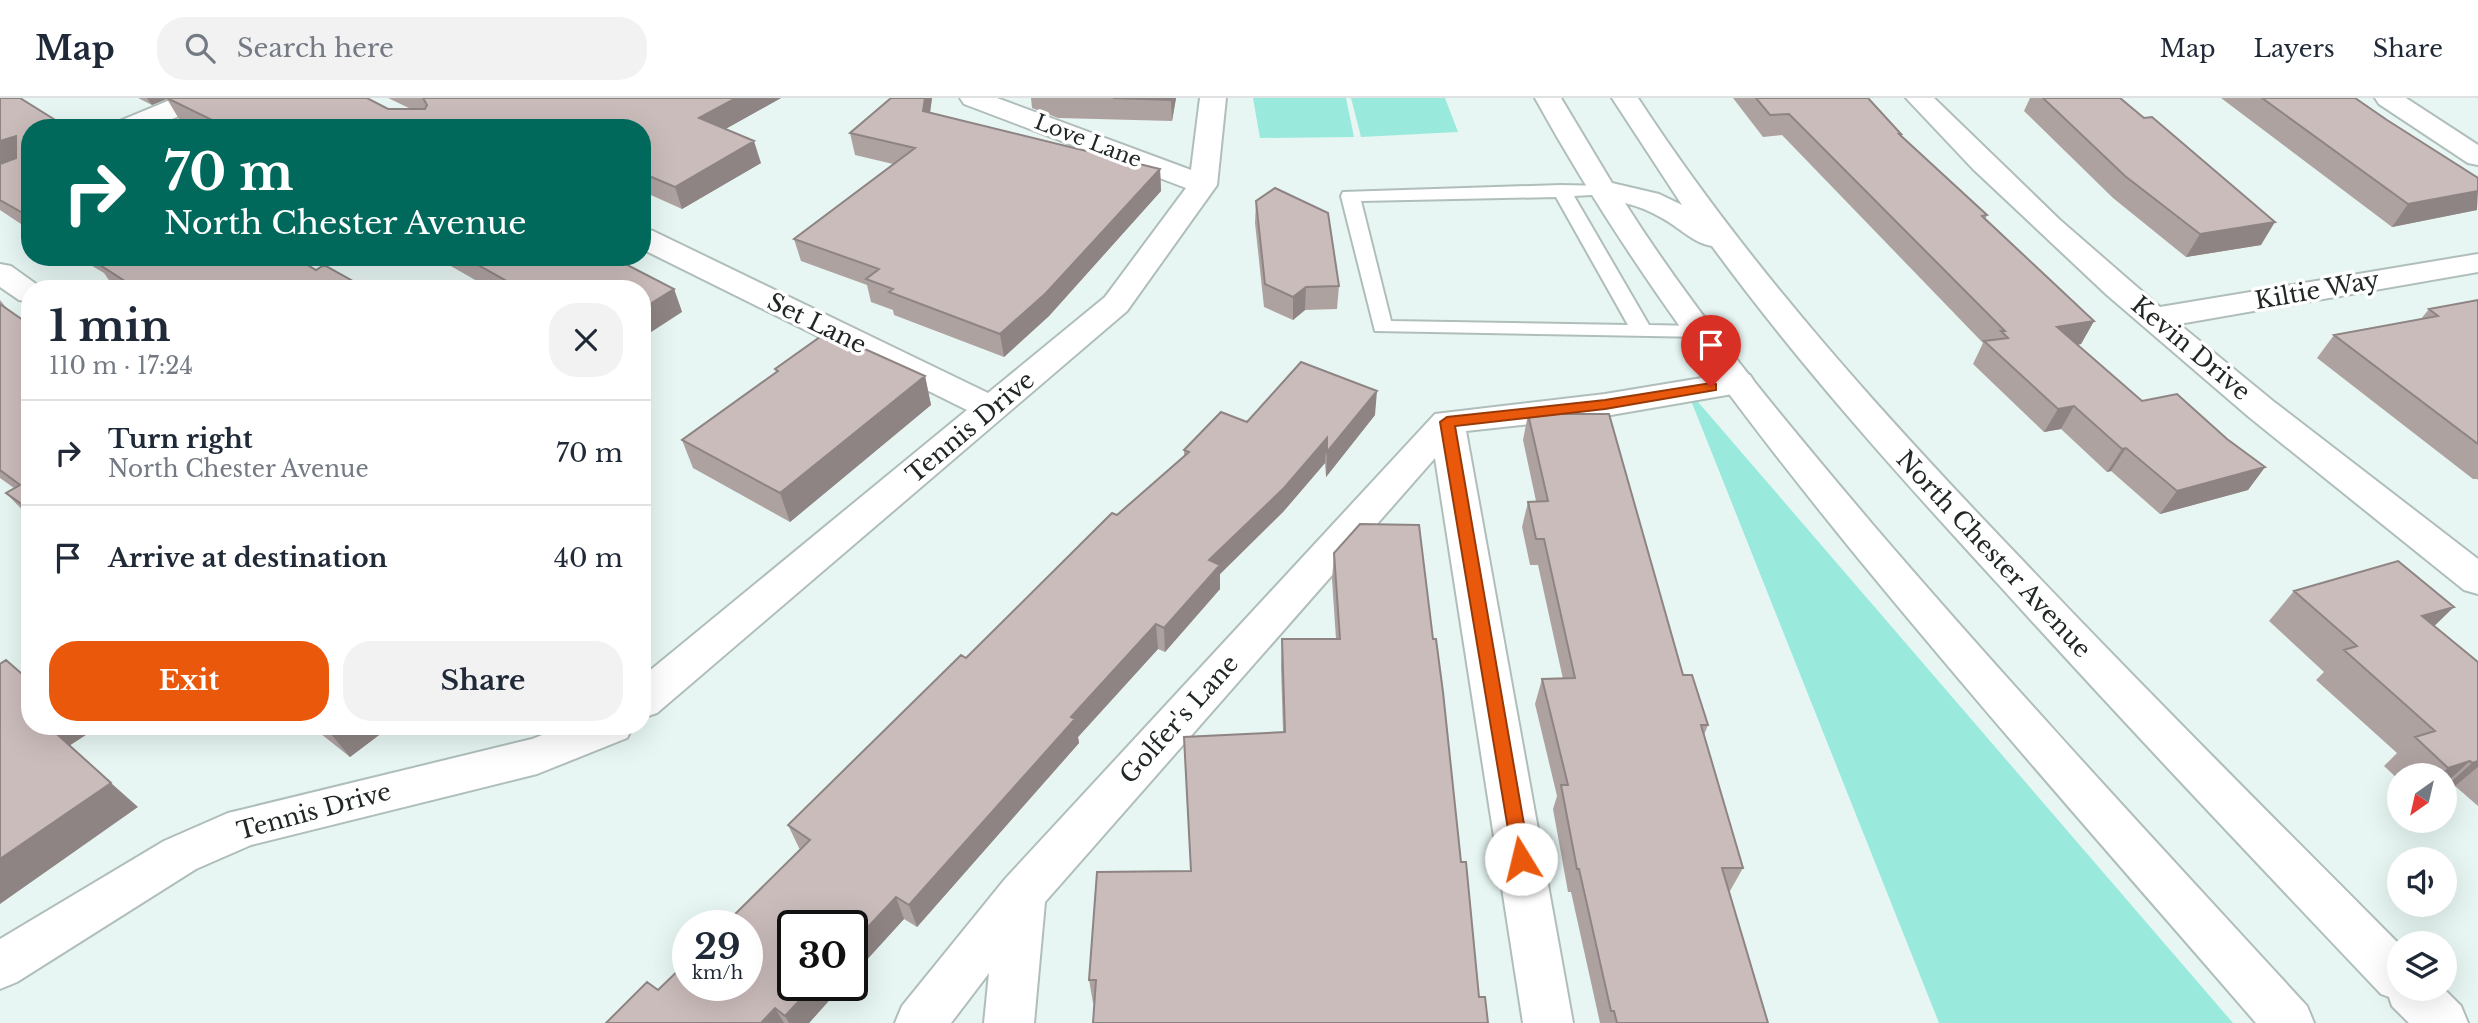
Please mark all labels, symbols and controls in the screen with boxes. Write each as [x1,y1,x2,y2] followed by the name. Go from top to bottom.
[157,17,647,80] search box
[35,28,115,69] text: Map
[181,29,219,67] icon: search
[237,32,394,64] text: Search here
[2160,34,2216,63] text: Map
[2254,34,2335,63] text: Layers
[2373,34,2443,63] text: Share
[1031,109,1145,173] street label: Love Lane
[164,142,294,203] text: 70 m
[49,147,140,238] icon: right
[164,203,527,243] text: North Chester Avenue
[2253,265,2382,315] street label: Kiltie Way
[763,287,871,359] street label: Set Lane
[2126,290,2256,406] street label: Kevin Drive
[49,300,171,352] text: 1 min
[549,303,623,377] button: close
[1681,315,1741,387] pin
[1692,326,1730,364] icon: arrive
[49,352,193,380] text: 110 m · 17:24
[900,365,1040,489] street label: Tennis Drive
[108,423,253,455] text: Turn right
[49,434,87,472] icon: right
[556,437,623,469] text: 70 m
[1891,445,2097,663] street label: North Chester Avenue
[108,455,369,483] text: North Chester Avenue
[49,539,87,577] icon: arrive
[108,542,388,574] text: Arrive at destination
[554,542,623,574] text: 40 m
[49,641,329,721] button: Exit
[343,641,623,721] button: Share
[1114,649,1244,789] street label: Golfer's Lane
[2387,763,2457,833] north arrow
[2387,763,2457,1001] map controls
[234,777,394,845] street label: Tennis Drive
[1484,822,1558,896] position arrow
[2387,847,2457,917] button: sound
[777,910,868,1001] speed limit sign: 30
[694,925,741,968] text: 29
[2387,931,2457,1001] button: layers
[692,962,743,984] text: km/h

